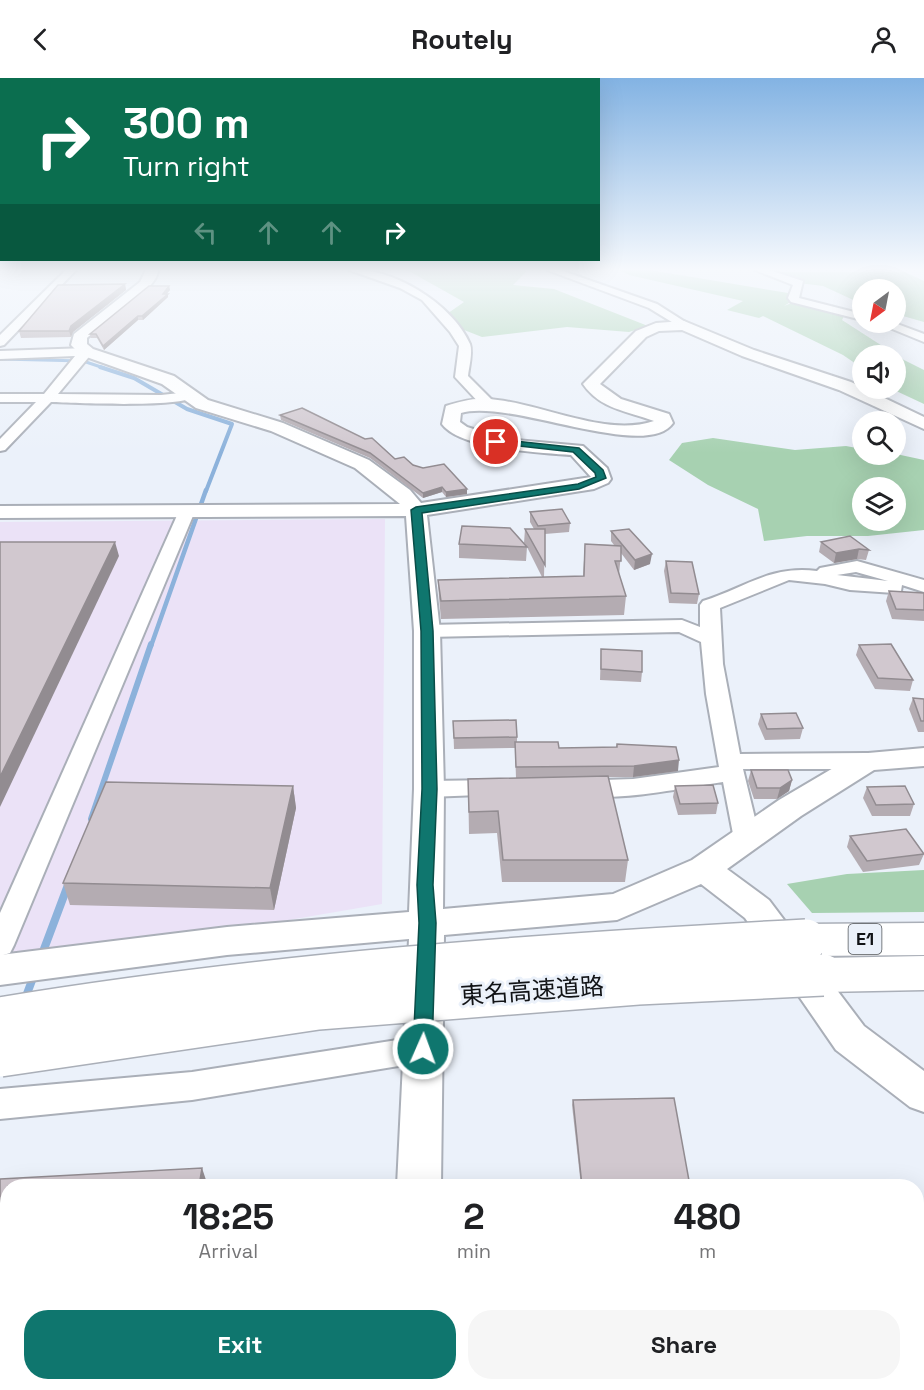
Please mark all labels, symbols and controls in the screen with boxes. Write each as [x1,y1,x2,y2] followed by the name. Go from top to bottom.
[411,22,513,57] text: Routely
[24,23,57,56] icon: back
[867,23,900,56] icon: person
[123,97,250,150] text: 300 m
[24,102,102,180] icon: right
[123,149,250,184] text: Turn right
[189,216,222,249] icon: left
[252,216,285,249] icon: ahead
[315,216,348,249] icon: ahead
[378,216,411,249] icon: right
[852,279,906,333] north arrow
[852,279,906,531] map controls
[852,345,906,399] button: sound
[852,411,906,465] button: search
[470,416,521,467] pin
[479,425,512,458] icon: arrive
[852,477,906,531] button: layers
[848,924,882,954] road number: E1
[459,970,605,1011] street label: 東名高速道路
[391,1017,455,1081] position arrow
[183,1194,274,1240] text: 18:25
[463,1194,485,1240] text: 2
[674,1194,741,1240] text: 480
[199,1238,258,1264] text: Arrival
[457,1238,491,1264] text: min
[699,1238,716,1264] text: m
[24,1310,456,1379] button: Exit
[468,1310,900,1379] button: Share

